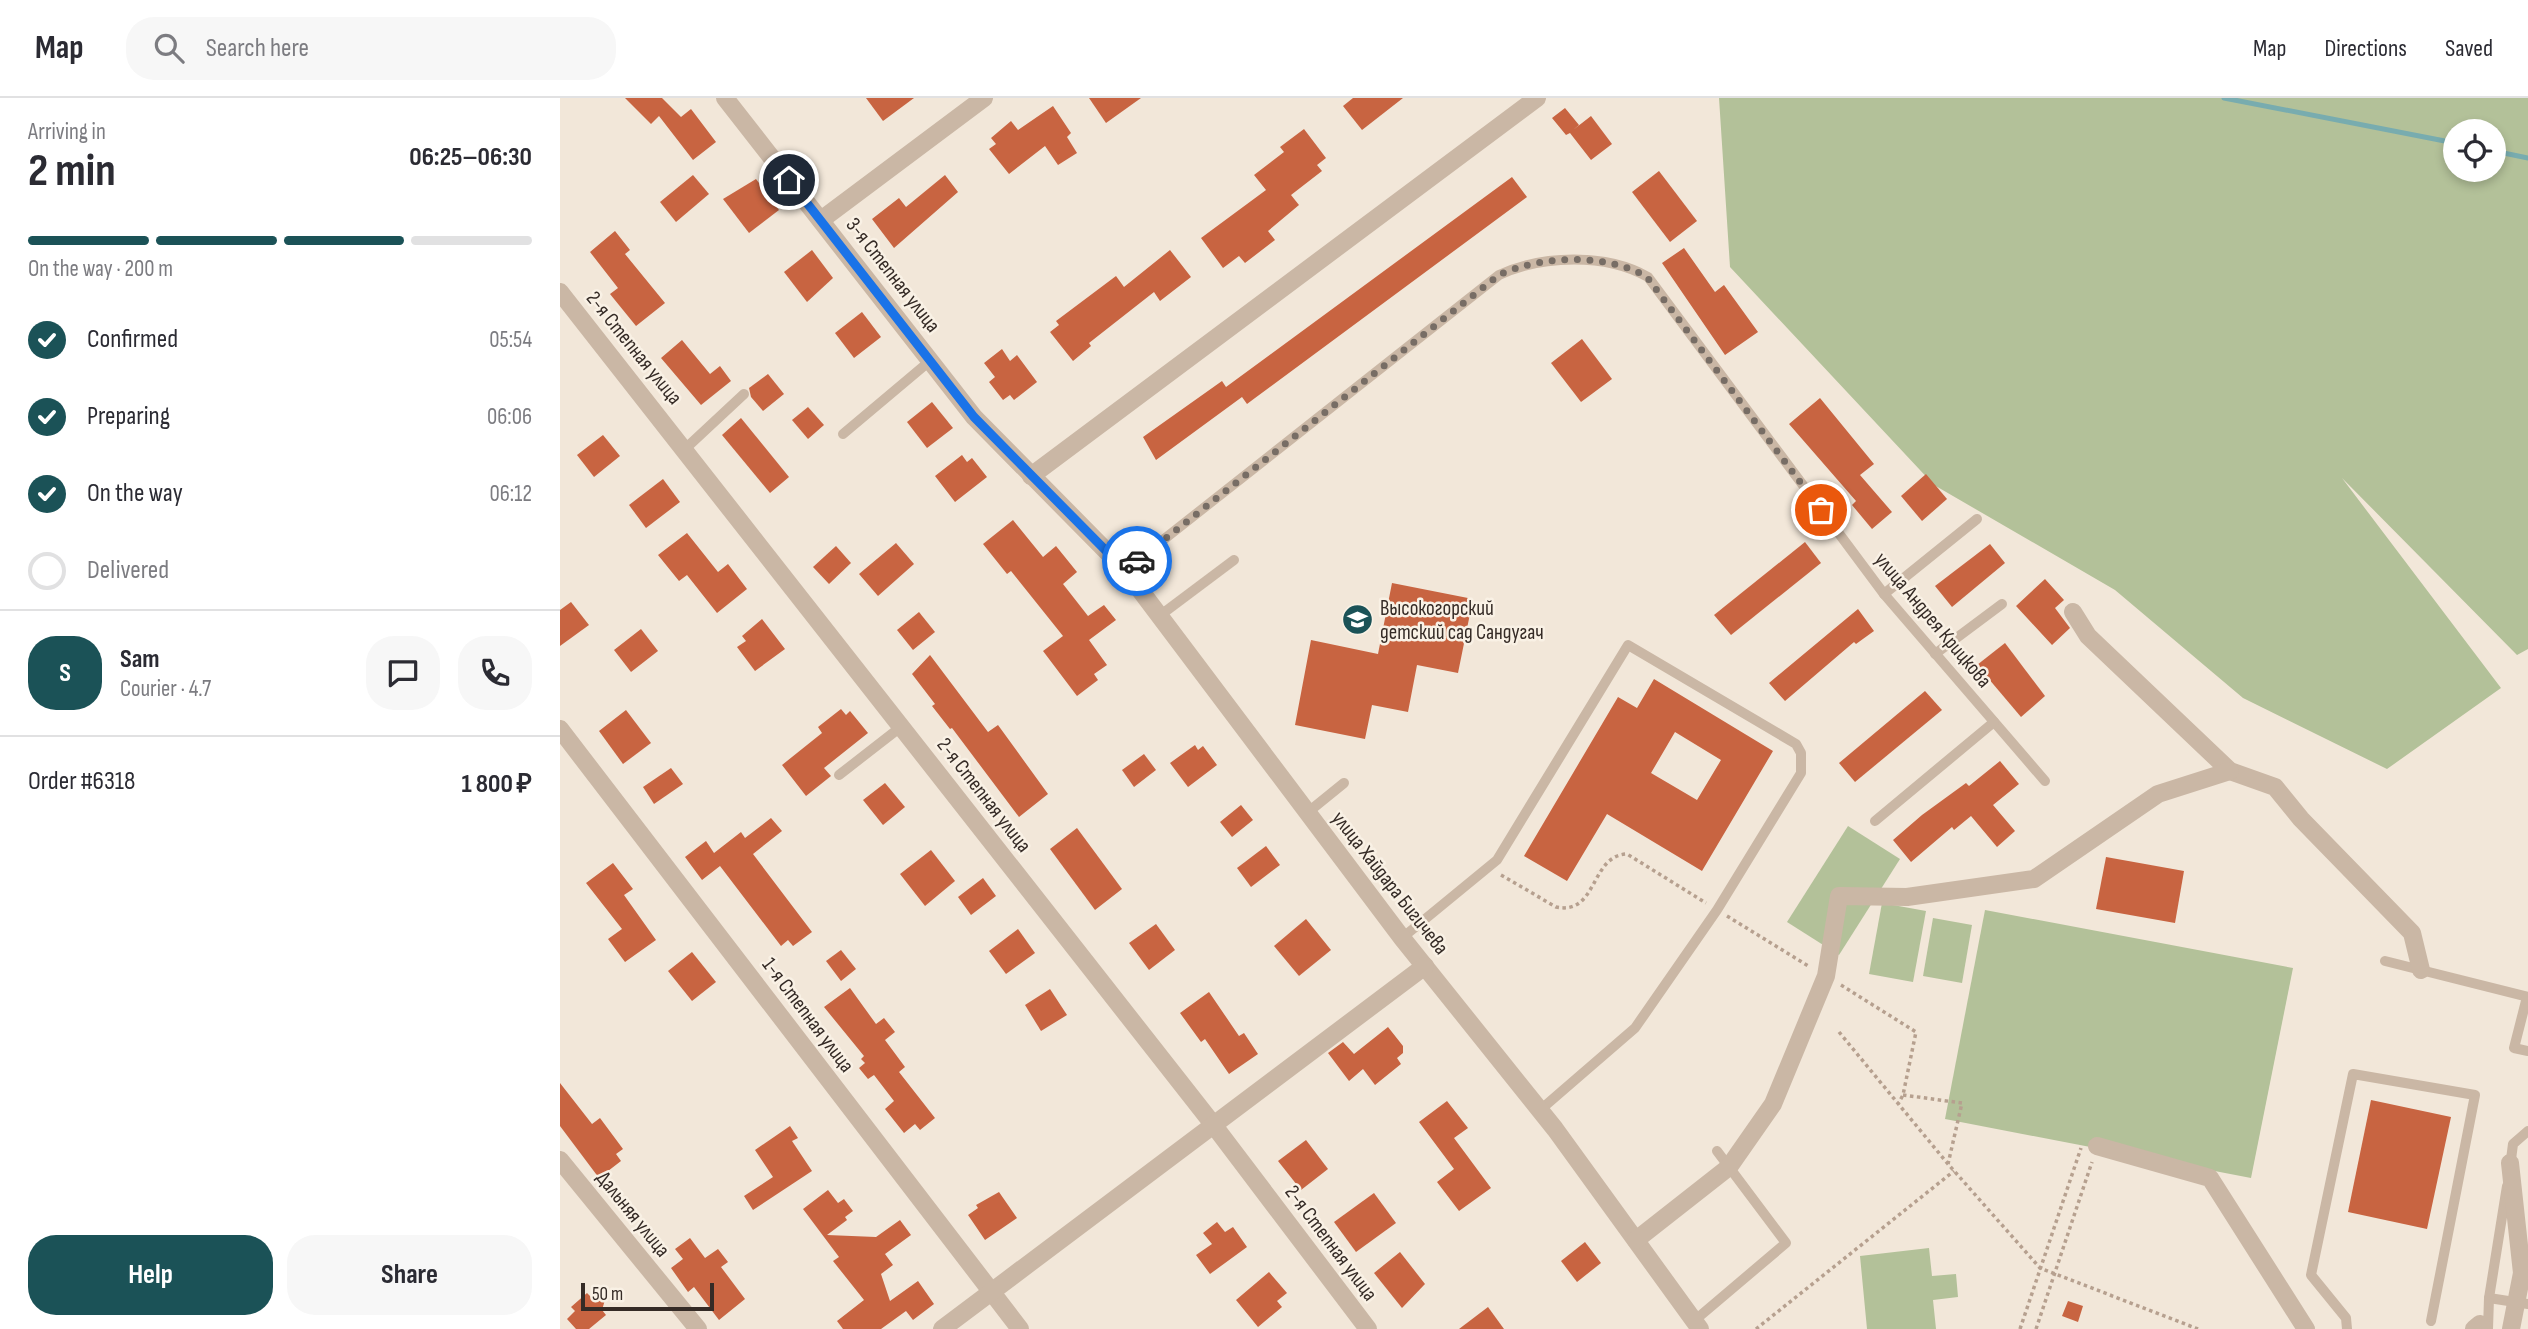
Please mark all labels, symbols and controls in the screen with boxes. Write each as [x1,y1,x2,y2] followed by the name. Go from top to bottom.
[126,17,616,80] search box
[35,28,84,68] text: Map
[150,29,188,67] icon: search
[206,33,309,64] text: Search here
[2253,34,2286,63] text: Map
[2324,34,2407,63] text: Directions
[2445,34,2493,63] text: Saved
[28,118,106,146] text: Arriving in
[2443,119,2506,182] map controls
[2443,119,2506,182] button: locate
[409,142,532,173] text: 06:25–06:30
[28,144,116,199] text: 2 min
[759,150,819,210] pin
[770,161,808,199] icon: home
[841,213,945,337] street label: 3-я Степная улица
[28,255,173,283] text: On the way · 200 m
[581,286,687,410] street label: 2-я Степная улица
[28,321,66,359] icon: check
[87,324,178,355] text: Confirmed
[489,326,532,354] text: 05:54
[28,398,66,436] icon: check
[87,401,170,432] text: Preparing
[487,403,532,431] text: 06:06
[28,475,66,513] icon: check
[87,478,183,509] text: On the way
[490,480,532,508] text: 06:12
[1791,480,1851,540] pin
[1802,491,1840,529] icon: bag
[1102,526,1172,596] courier
[1118,542,1156,580] icon: car
[1869,547,1997,693] street label: улица Андрея Крицкова
[87,555,169,586] text: Delivered
[1380,596,1544,645] place label: Высокогорский детский сад Сандугач
[1340,603,1374,637] school or university icon: Высокогорский детский сад Сандугач
[366,636,440,710] button: chat
[458,636,532,710] button: phone
[120,644,160,675] text: Sam
[59,658,71,689] text: S
[120,675,211,703] text: Courier · 4.7
[932,733,1036,857] street label: 2-я Степная улица
[28,766,135,797] text: Order #6318
[462,769,532,800] text: 1 800 ₽
[1326,806,1454,960] street label: улица Хайдара Бигичева
[757,953,859,1077] street label: 1-я Степная улица
[591,1166,675,1262] street label: Дальняя улица
[1279,1180,1383,1306] street label: 2-я Степная улица
[28,1235,273,1315] button: Help
[287,1235,532,1315] button: Share
[581,1280,714,1312] scale bar
[592,1283,623,1306] text: 50 m

